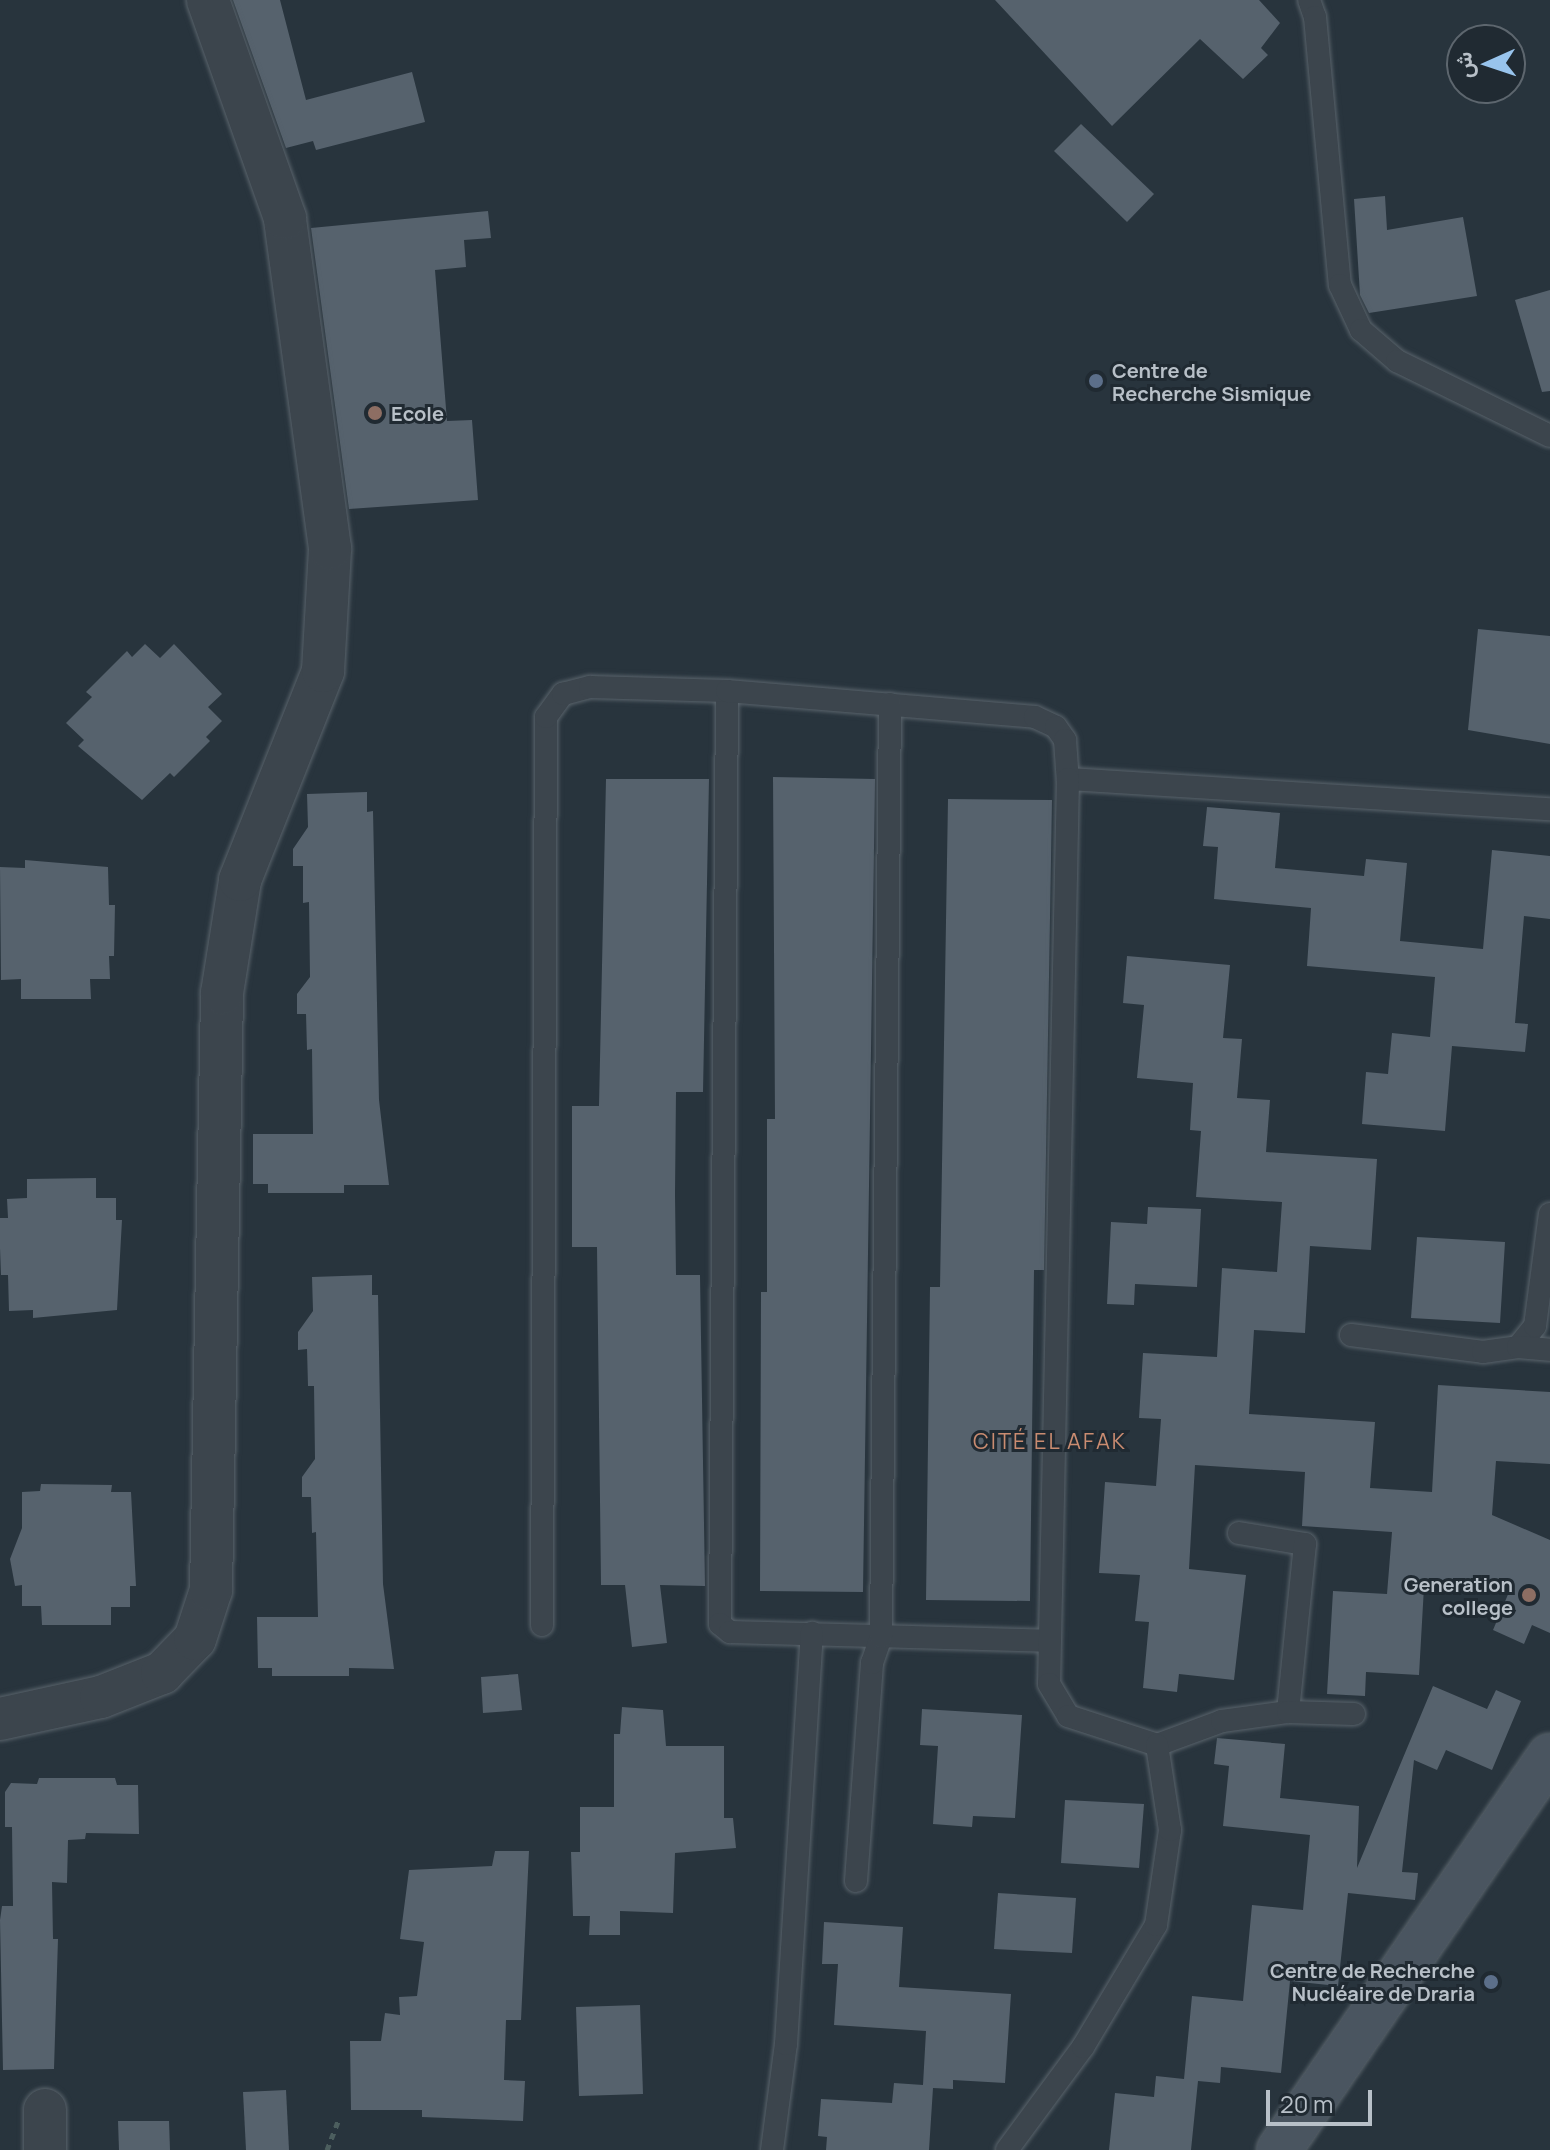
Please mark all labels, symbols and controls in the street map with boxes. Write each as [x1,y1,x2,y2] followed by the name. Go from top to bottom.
[1446,24,1526,104] north arrow
[1448,51,1480,79] text: ش
[1112,358,1311,405] place label: Centre de Recherche Sismique
[1087,372,1105,390] marker: Centre de Recherche Sismique
[391,401,444,425] place label: Ecole
[366,404,384,422] marker: Ecole
[973,1429,1127,1455] district label: CITÉ EL AFAK
[1404,1572,1513,1619] place label: Generation college
[1520,1586,1538,1604] marker: Generation college
[1270,1958,1475,2005] place label: Centre de Recherche Nucléaire de Draria
[1482,1973,1500,1991] marker: Centre de Recherche Nucléaire de Draria
[1270,2074,1376,2124] scale bar
[1280,2087,1333,2120] text: 20 m

